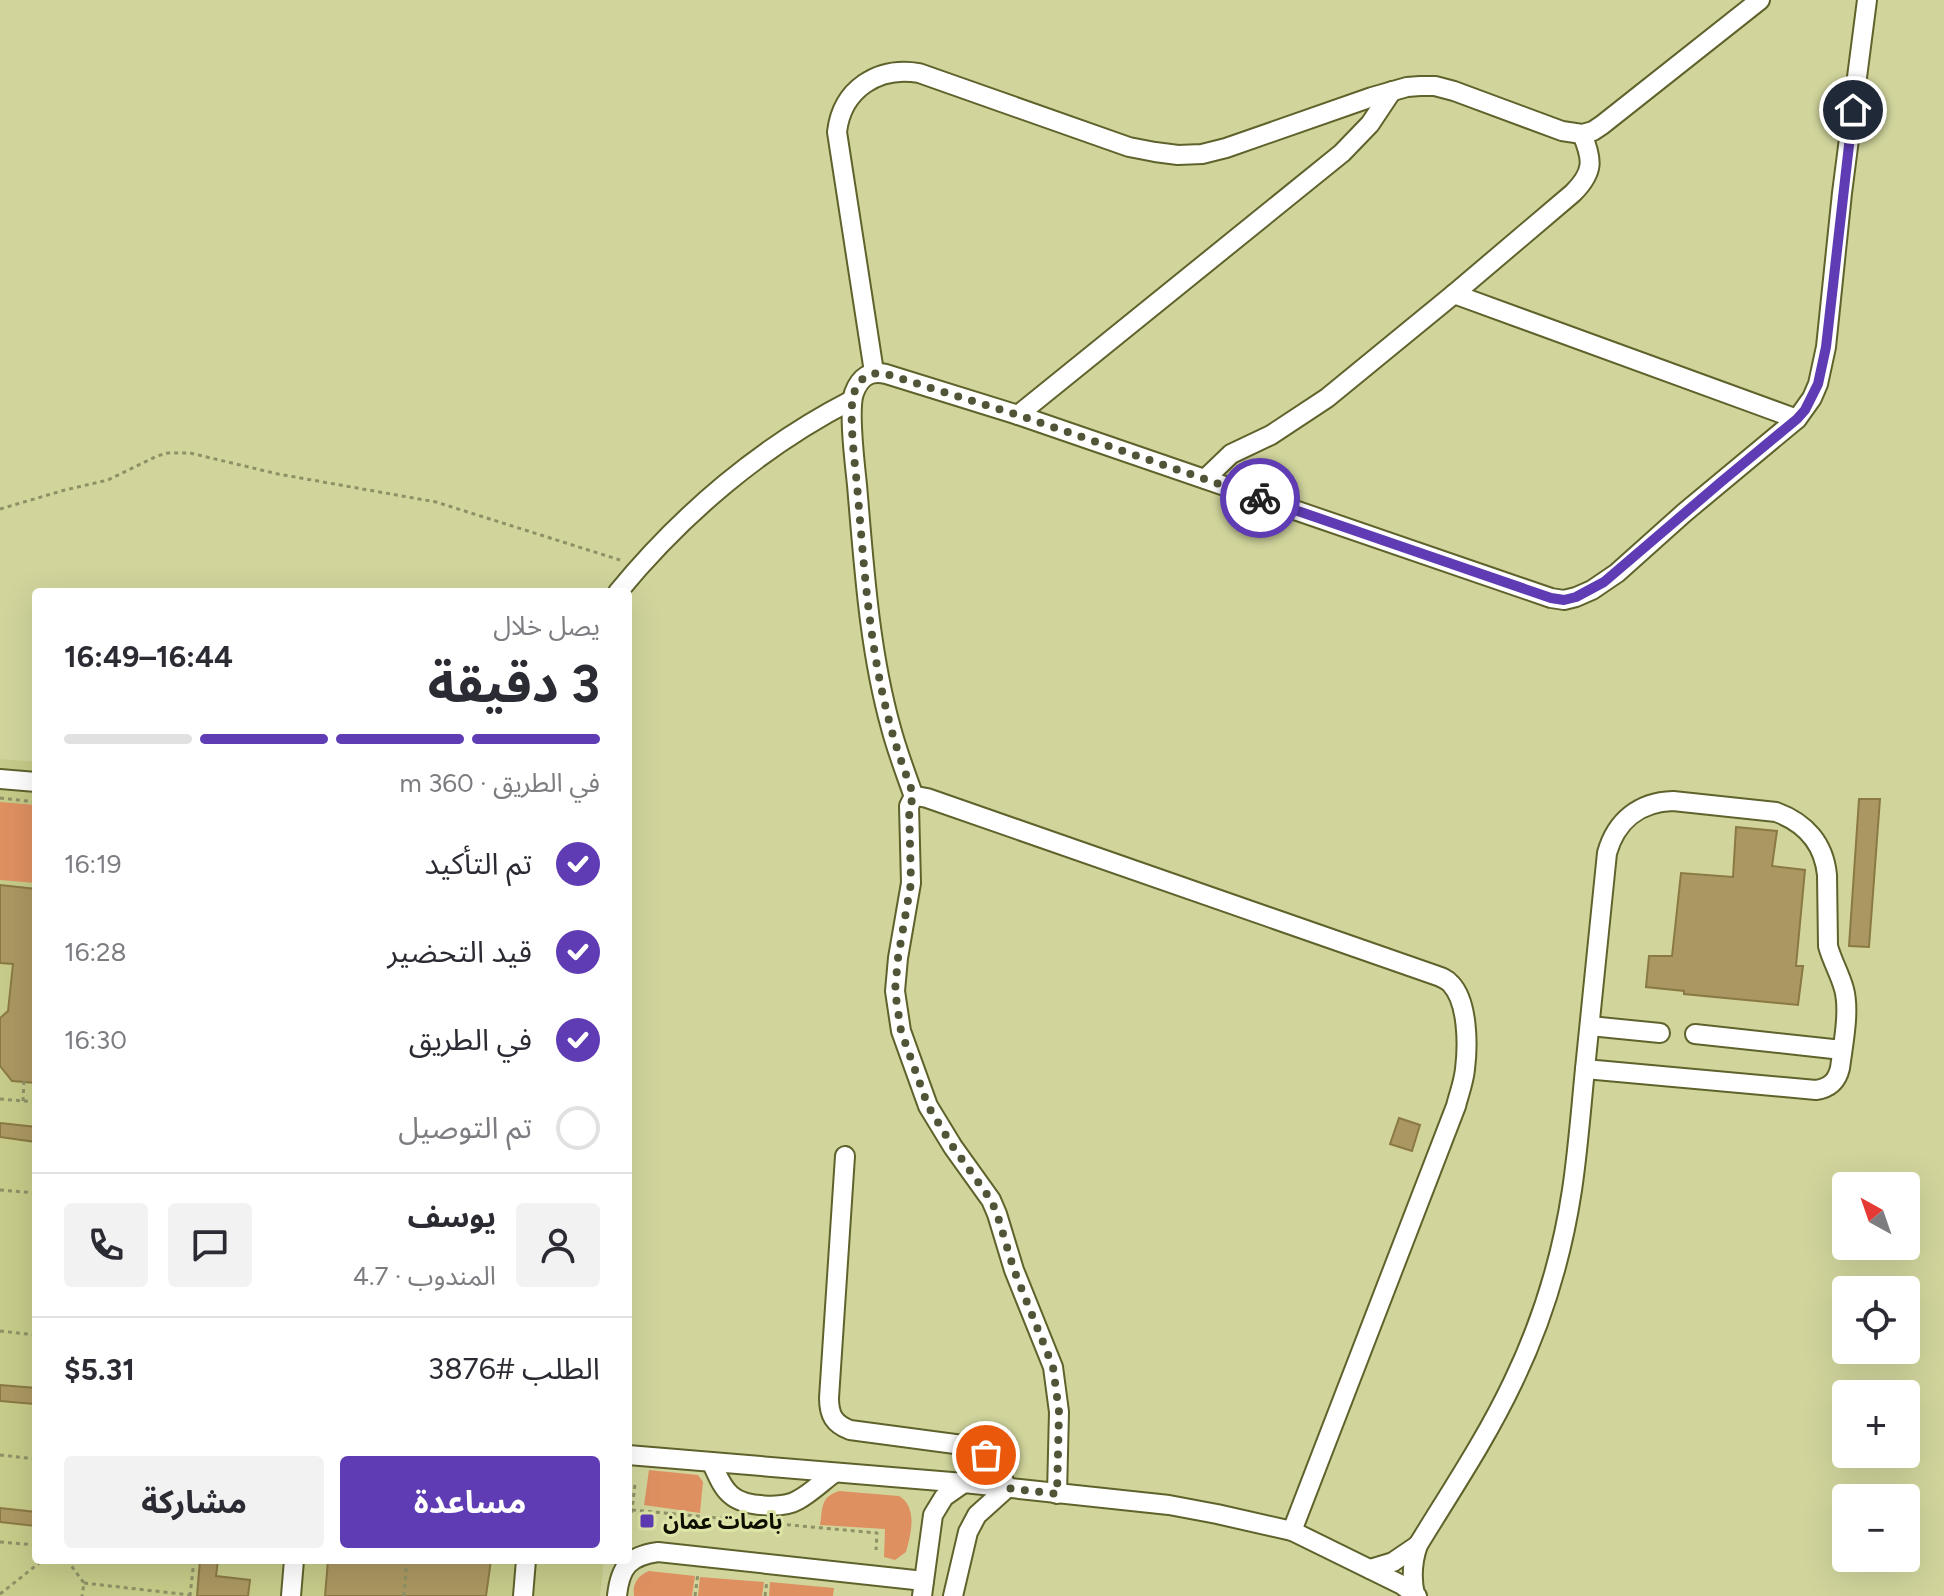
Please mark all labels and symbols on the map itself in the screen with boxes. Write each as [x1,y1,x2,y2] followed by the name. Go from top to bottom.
[1819,76,1887,144] pin
[1220,458,1300,538] courier
[1832,1172,1920,1260] north arrow
[952,1421,1020,1489] pin
[663,1508,782,1535] place label: باصات عمان
[638,1512,656,1530] marker: باصات عمان

